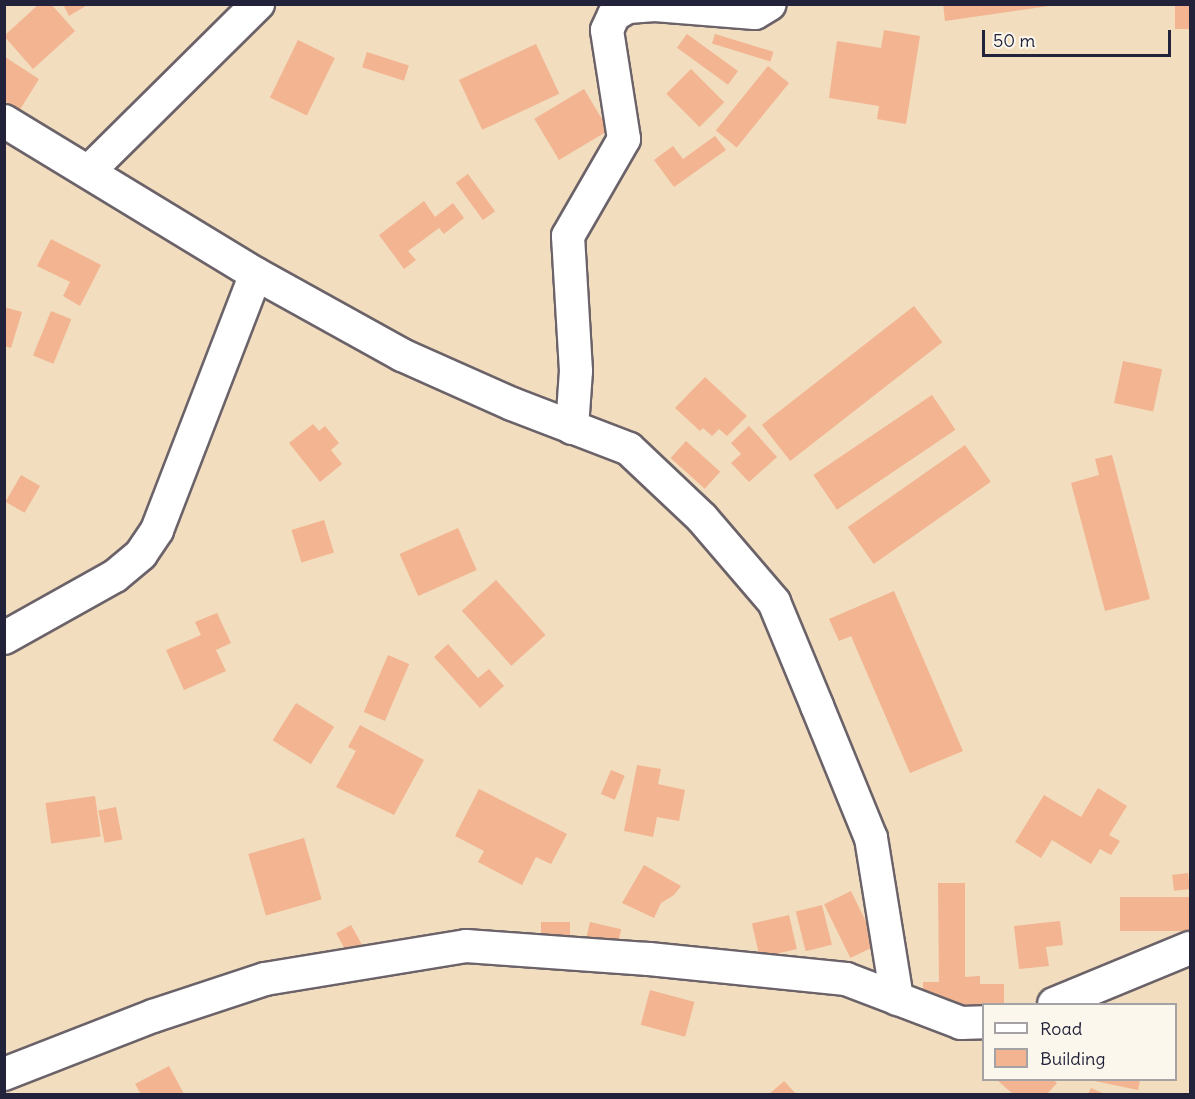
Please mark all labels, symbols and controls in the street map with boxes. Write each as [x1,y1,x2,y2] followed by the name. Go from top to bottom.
[985,18,1174,56] scale bar
[993,29,1035,52] text: 50 m
[982,1003,1177,1081] legend
[1040,1017,1082,1040] text: Road
[1040,1047,1105,1070] text: Building

